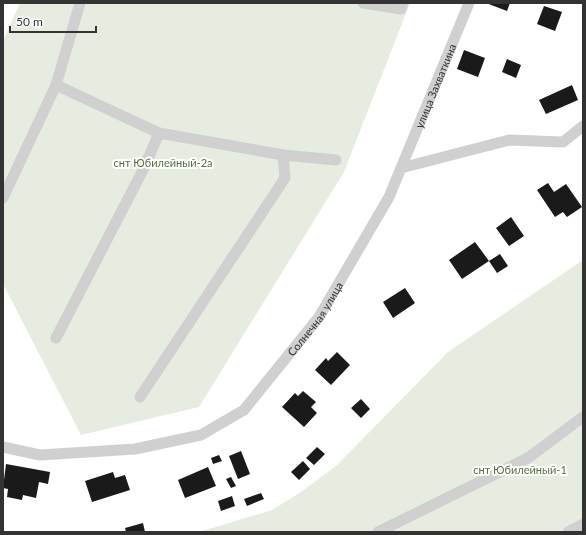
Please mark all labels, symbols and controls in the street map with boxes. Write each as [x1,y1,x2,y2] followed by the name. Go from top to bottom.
[10,8,96,34] scale bar
[16,14,43,29] text: 50 m
[412,42,458,130] street label: улица Захваткина
[114,156,213,169] park label: снт Юбилейный-2а
[284,279,345,358] street label: Солнечная улица
[473,463,567,476] park label: снт Юбилейный-1

